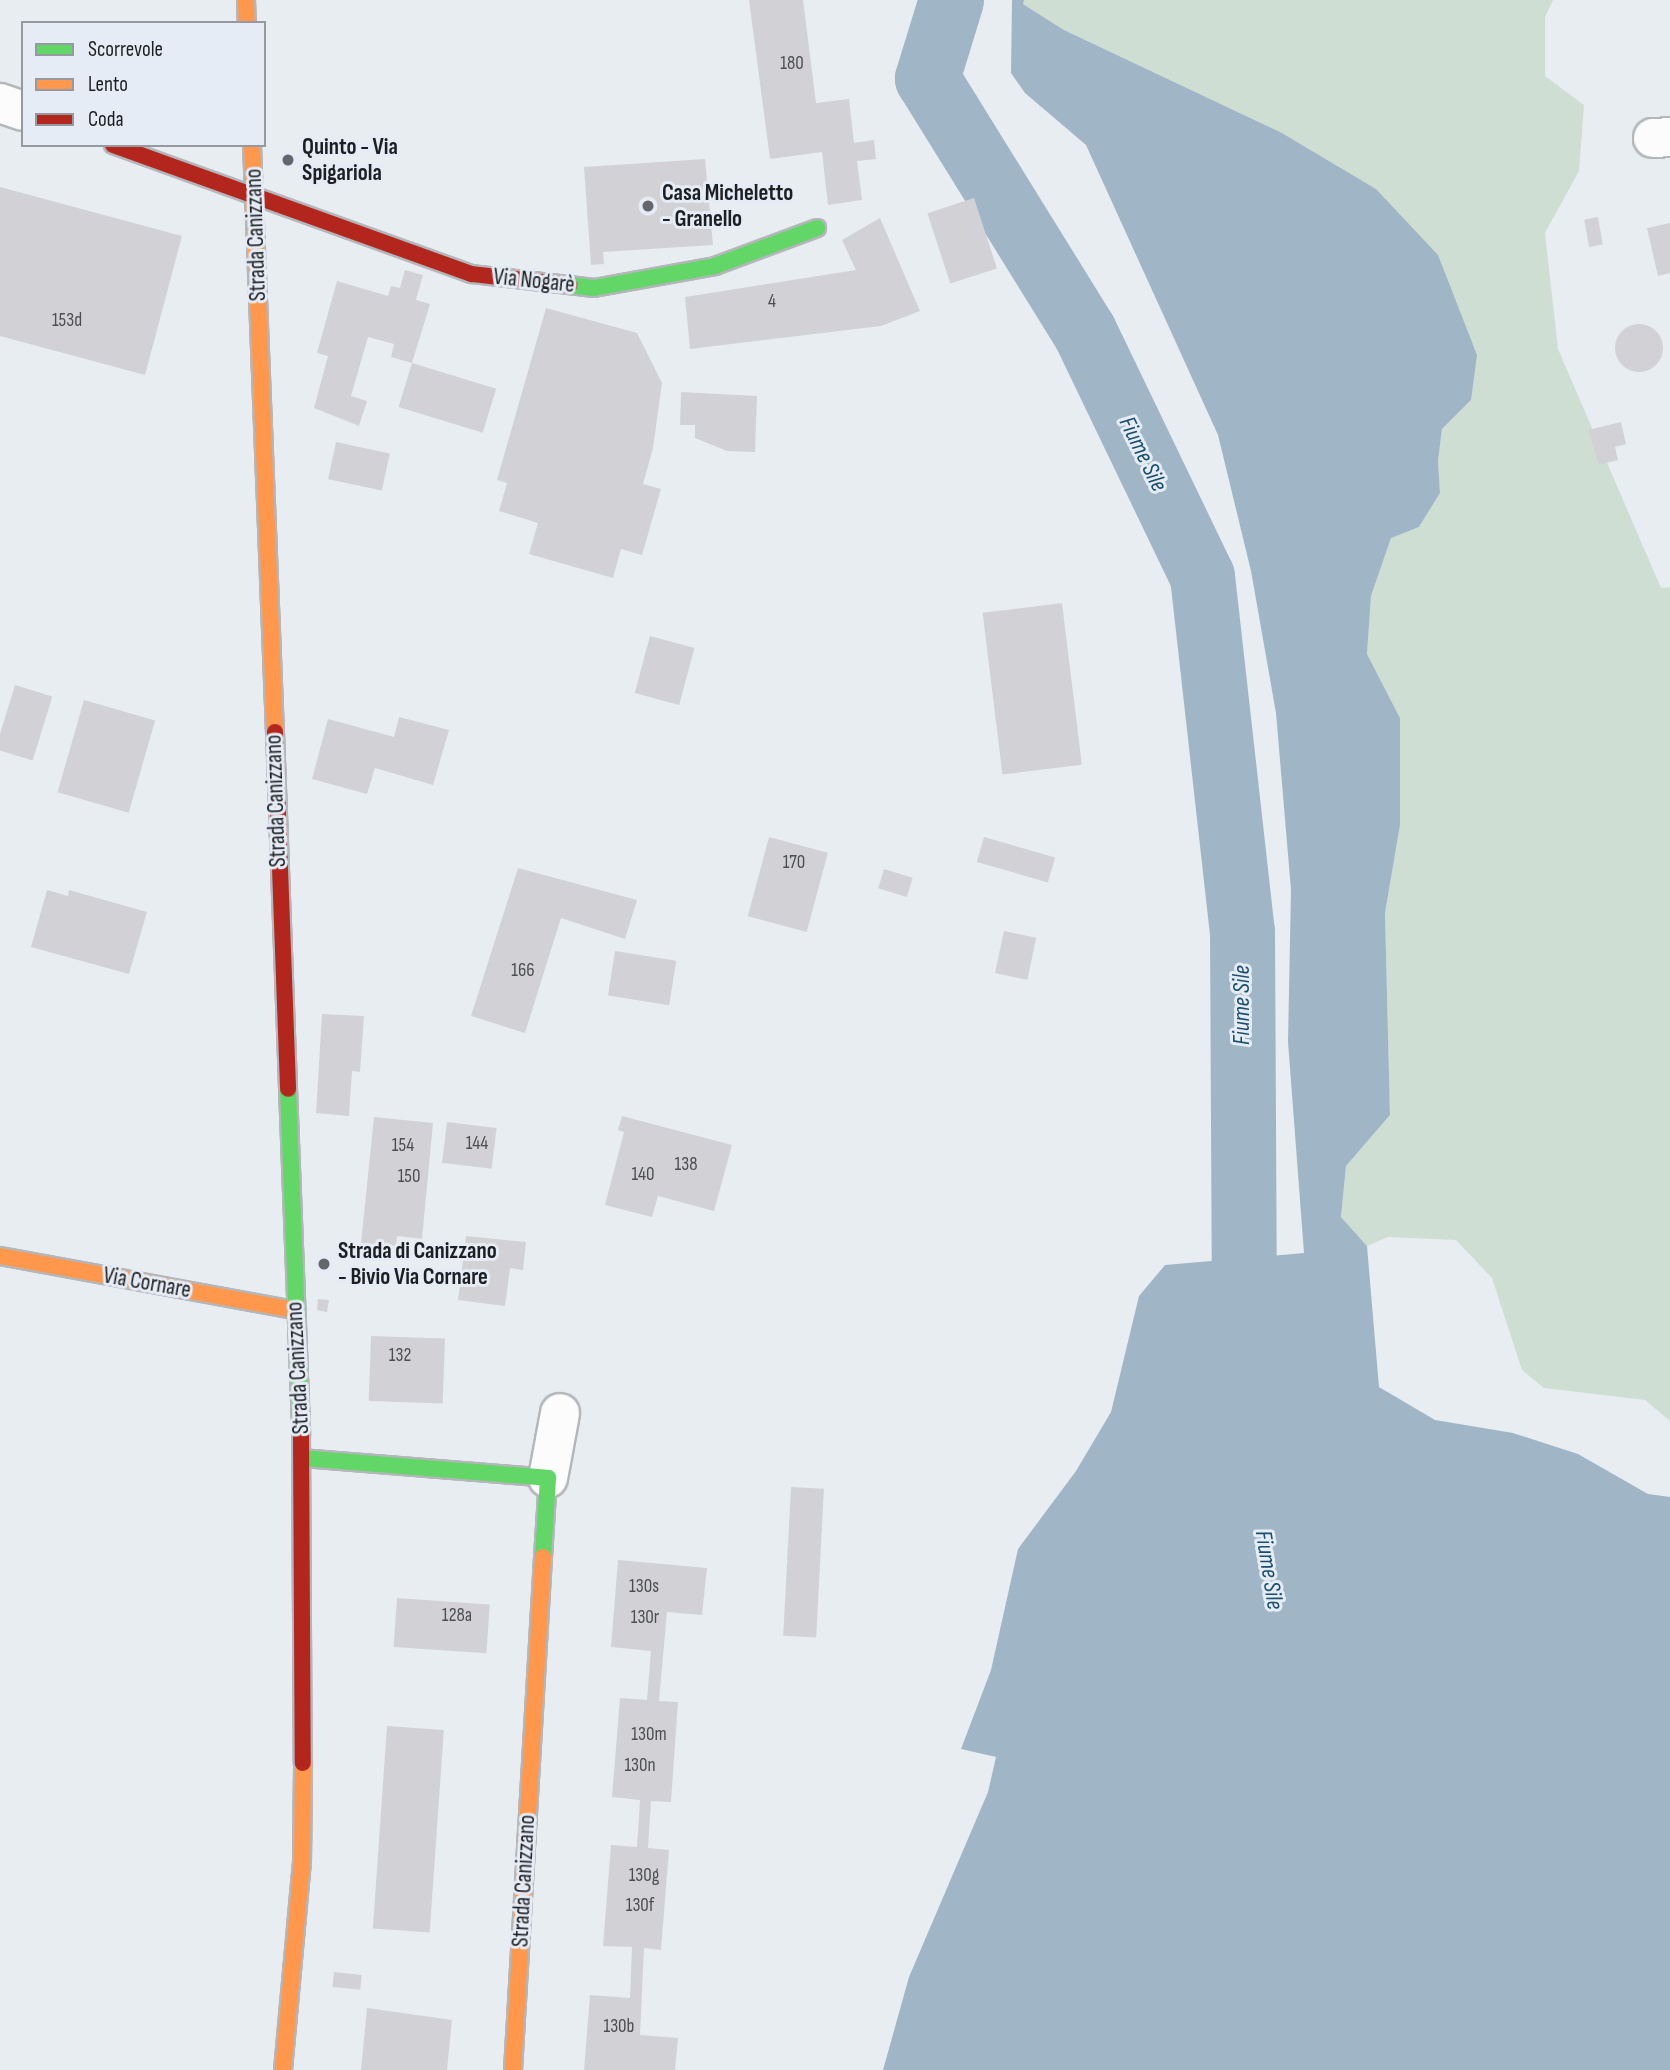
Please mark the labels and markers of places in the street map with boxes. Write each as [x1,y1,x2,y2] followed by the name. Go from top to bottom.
[302,133,398,187] place label: Quinto - Via Spigariola
[280,152,296,168] marker: Quinto - Via Spigariola
[662,179,793,233] place label: Casa Micheletto - Granello
[640,198,656,214] marker: Casa Micheletto - Granello
[338,1237,497,1291] place label: Strada di Canizzano - Bivio Via Cornare
[316,1256,332,1272] marker: Strada di Canizzano - Bivio Via Cornare

